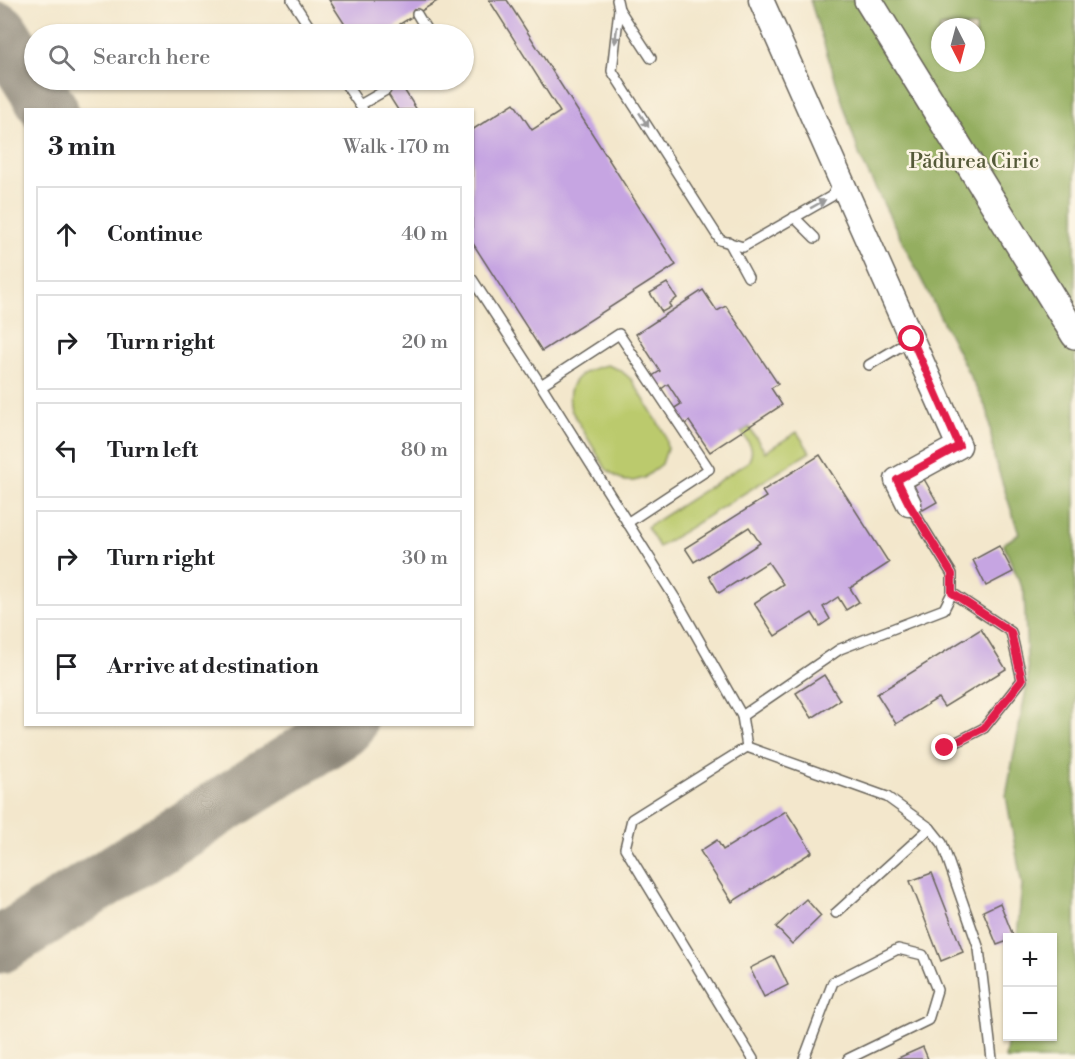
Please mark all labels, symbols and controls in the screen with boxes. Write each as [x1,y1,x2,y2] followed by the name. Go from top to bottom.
[931,18,985,72] north arrow
[24,24,474,90] search box
[611,26,621,45] one-way arrow
[45,41,78,74] icon: search
[93,44,210,71] text: Search here
[638,112,649,128] one-way arrow
[48,131,116,163] text: 3 min
[343,135,450,160] text: Walk · 170 m
[909,149,1039,175] park label: Pădurea Ciric
[810,199,827,209] one-way arrow
[50,218,83,251] icon: ahead
[107,221,203,248] text: Continue
[401,222,448,247] text: 40 m
[898,325,924,351] route start
[50,326,83,359] icon: right
[107,329,215,356] text: Turn right
[402,330,448,355] text: 20 m
[50,434,83,467] icon: left
[107,437,198,464] text: Turn left
[401,438,448,463] text: 80 m
[50,542,83,575] icon: right
[107,545,215,572] text: Turn right
[402,546,448,571] text: 30 m
[50,650,83,683] icon: arrive
[107,653,319,680] text: Arrive at destination
[931,734,957,760] route end
[1003,933,1057,1041] map controls
[1003,933,1057,987] button: +
[1003,987,1057,1041] button: −

